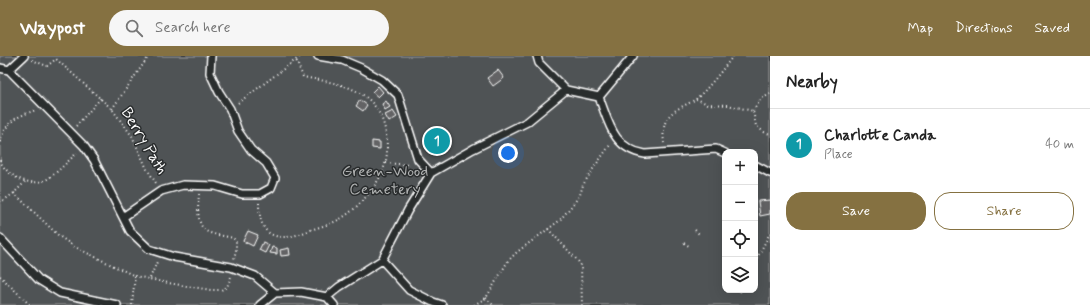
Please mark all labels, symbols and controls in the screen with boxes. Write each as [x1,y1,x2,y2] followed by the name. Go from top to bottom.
[109,10,389,46] search box
[20,16,85,41] text: Waypost
[123,17,145,39] icon: search
[155,18,231,38] text: Search here
[907,19,933,37] text: Map
[955,19,1013,37] text: Directions
[1035,19,1070,37] text: Saved
[786,71,838,93] text: Nearby
[116,104,172,178] street label: Berry Path
[424,126,450,156] pin: 1
[824,126,936,146] text: Charlotte Canda
[796,136,802,153] text: 1
[1045,136,1074,153] text: 40 m
[498,143,518,163] your location
[824,146,853,163] text: Place
[722,149,758,293] map controls
[722,149,758,185] button: +
[342,161,428,200] park label: Green-Wood Cemetery
[722,185,758,221] button: −
[786,192,926,230] button: Save
[934,192,1074,230] button: Share
[722,221,758,257] button: locate
[722,257,758,293] button: layers

